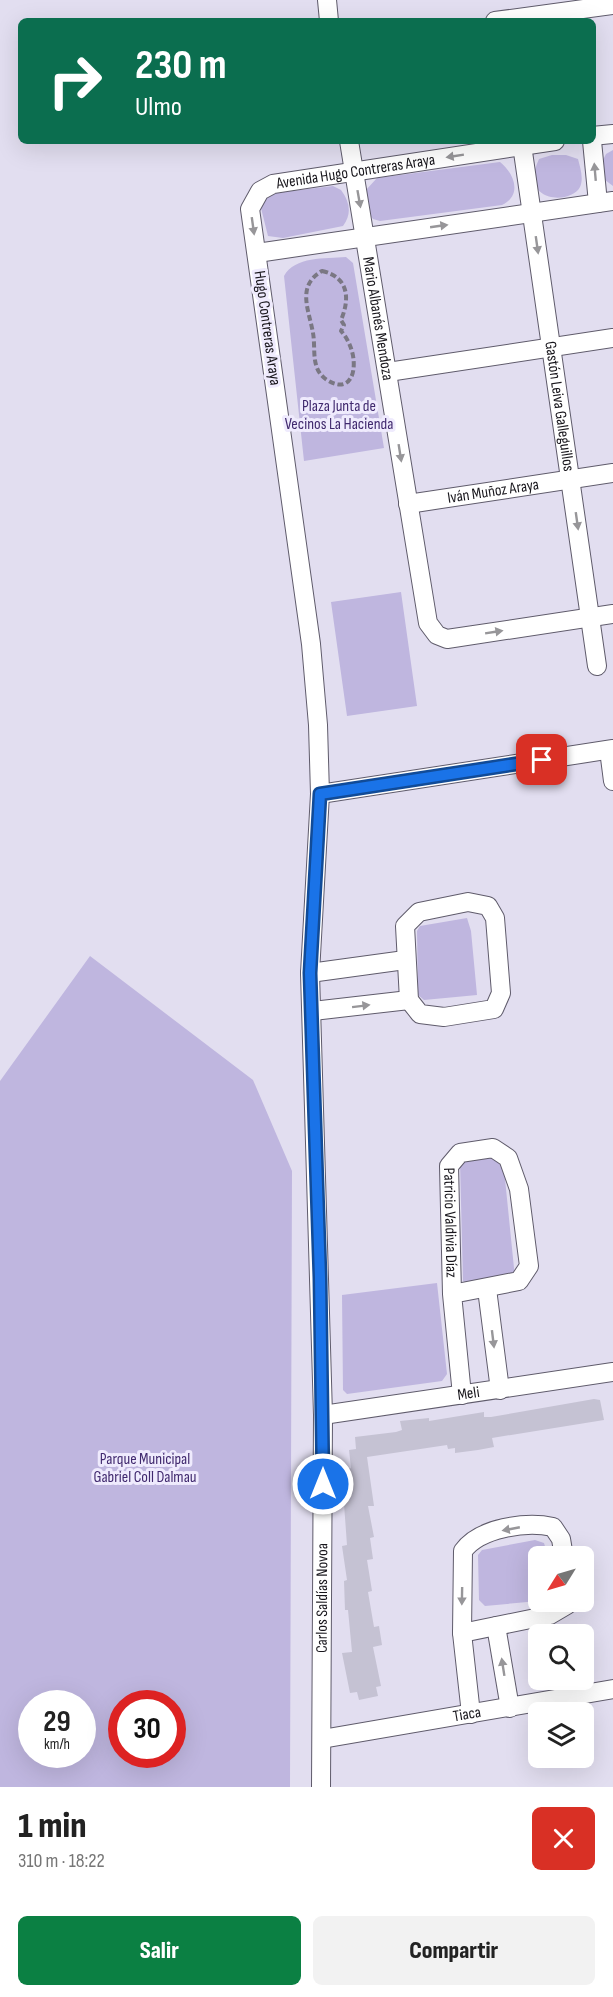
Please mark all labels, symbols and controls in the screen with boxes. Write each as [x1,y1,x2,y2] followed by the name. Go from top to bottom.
[135,40,227,91] text: 230 m
[36,42,114,120] icon: right
[135,91,182,123] text: Ulmo
[274,150,436,193] street label: Avenida Hugo Contreras Araya
[446,152,465,161] one-way arrow
[590,163,600,182] one-way arrow
[355,189,364,208] one-way arrow
[248,216,257,235] one-way arrow
[430,222,449,231] one-way arrow
[532,235,541,254] one-way arrow
[359,256,398,382] street label: Mario Albanés Mendoza
[250,269,284,387] street label: Hugo Contreras Araya
[541,340,578,473] street label: Gastón Leiva Galleguillos
[285,397,393,434] park label: Plaza Junta de Vecinos La Hacienda
[396,444,405,463] one-way arrow
[446,475,540,507] street label: Iván Muñoz Araya
[572,511,581,530] one-way arrow
[484,627,503,636] one-way arrow
[516,734,567,785] pin
[525,743,558,776] icon: arrive
[351,1001,370,1010] one-way arrow
[440,1168,461,1278] street label: Patricio Valdivia Díaz
[489,1330,498,1349] one-way arrow
[456,1382,481,1404] street label: Meli
[94,1450,197,1487] park label: Parque Municipal Gabriel Coll Dalmau
[291,1452,355,1516] position arrow
[501,1525,520,1534] one-way arrow
[312,1543,332,1653] street label: Carlos Saldías Novoa
[528,1546,594,1612] north arrow
[528,1546,594,1768] map controls
[457,1587,467,1606] one-way arrow
[528,1624,594,1690] button: search
[498,1657,507,1676] one-way arrow
[108,1690,186,1768] speed limit sign: 30
[451,1702,482,1726] street label: Tiaca
[528,1702,594,1768] button: layers
[43,1704,71,1740] text: 29
[44,1735,70,1754] text: km/h
[18,1805,86,1848] text: 1 min
[532,1807,595,1870] button: close
[18,1849,105,1873] text: 310 m · 18:22
[18,1916,301,1985] button: Salir
[313,1916,595,1985] button: Compartir

